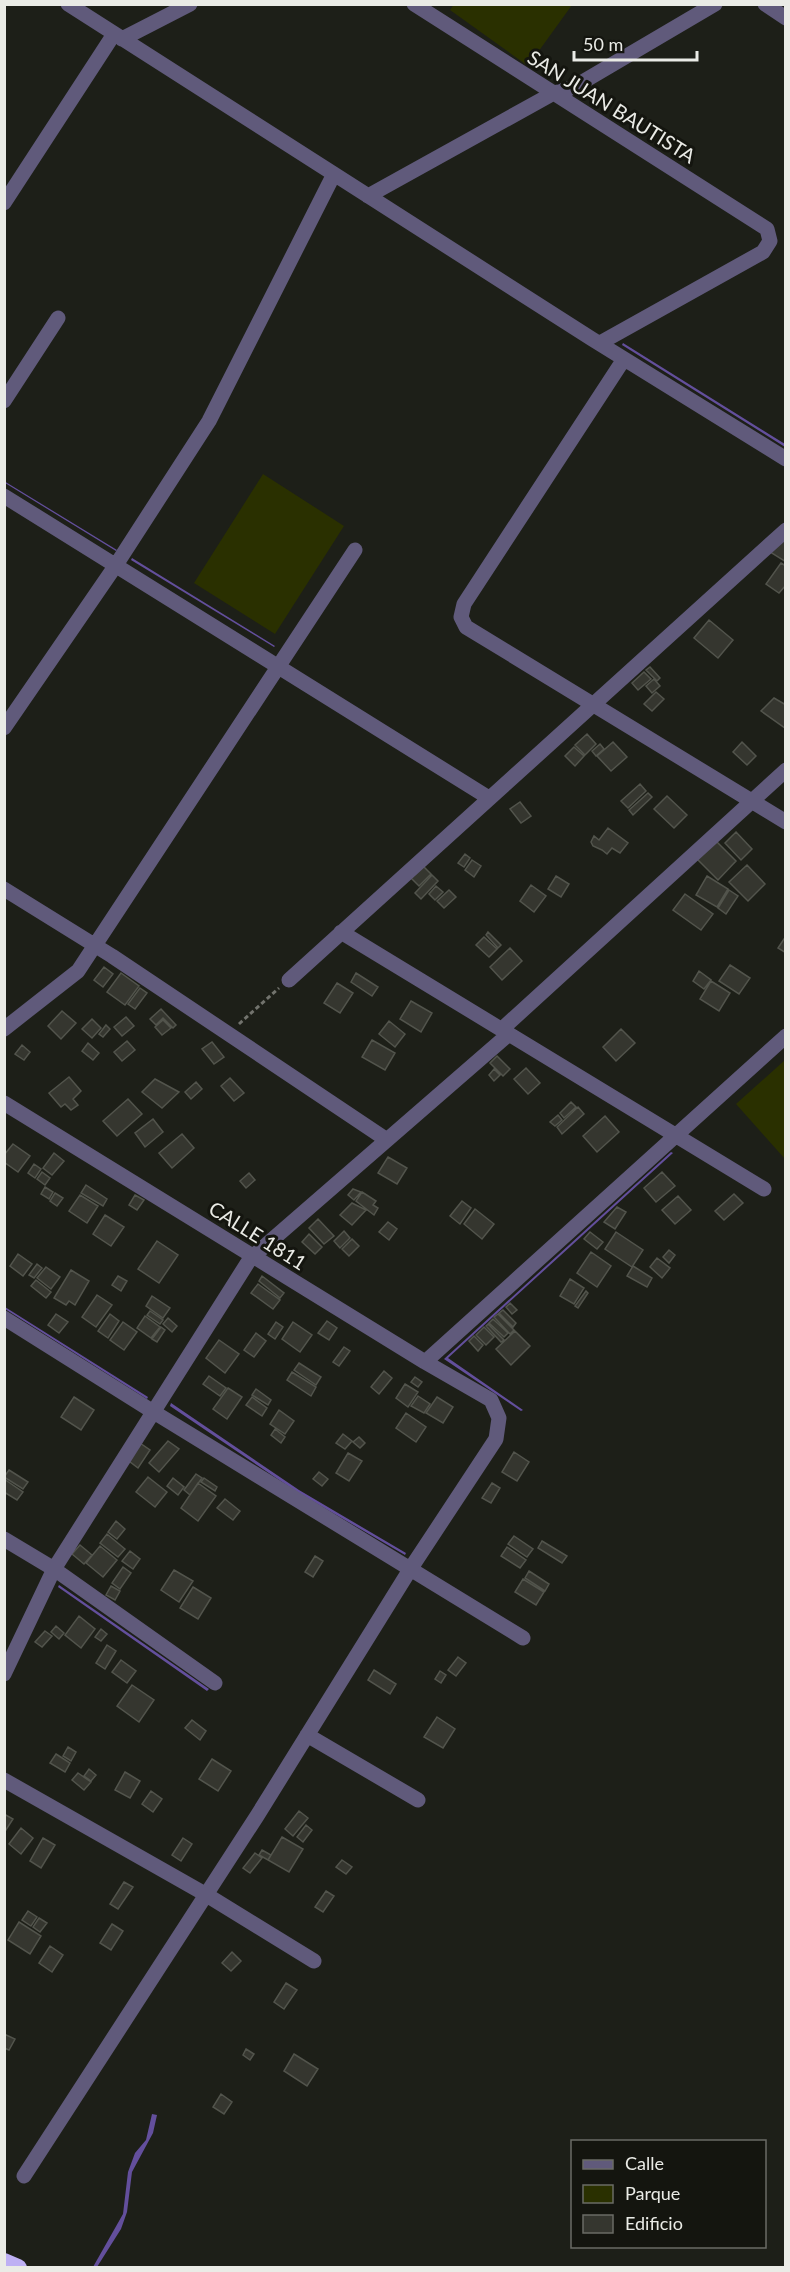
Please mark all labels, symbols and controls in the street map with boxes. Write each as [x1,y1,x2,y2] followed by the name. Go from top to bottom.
[574,24,697,62] scale bar
[583,33,623,55] text: 50 m
[524,45,701,168] street label: SAN JUAN BAUTISTA
[205,1196,311,1274] street label: CALLE 1811
[571,2140,766,2248] legend
[625,2152,664,2174] text: Calle
[625,2182,680,2204] text: Parque
[625,2212,683,2234] text: Edificio

